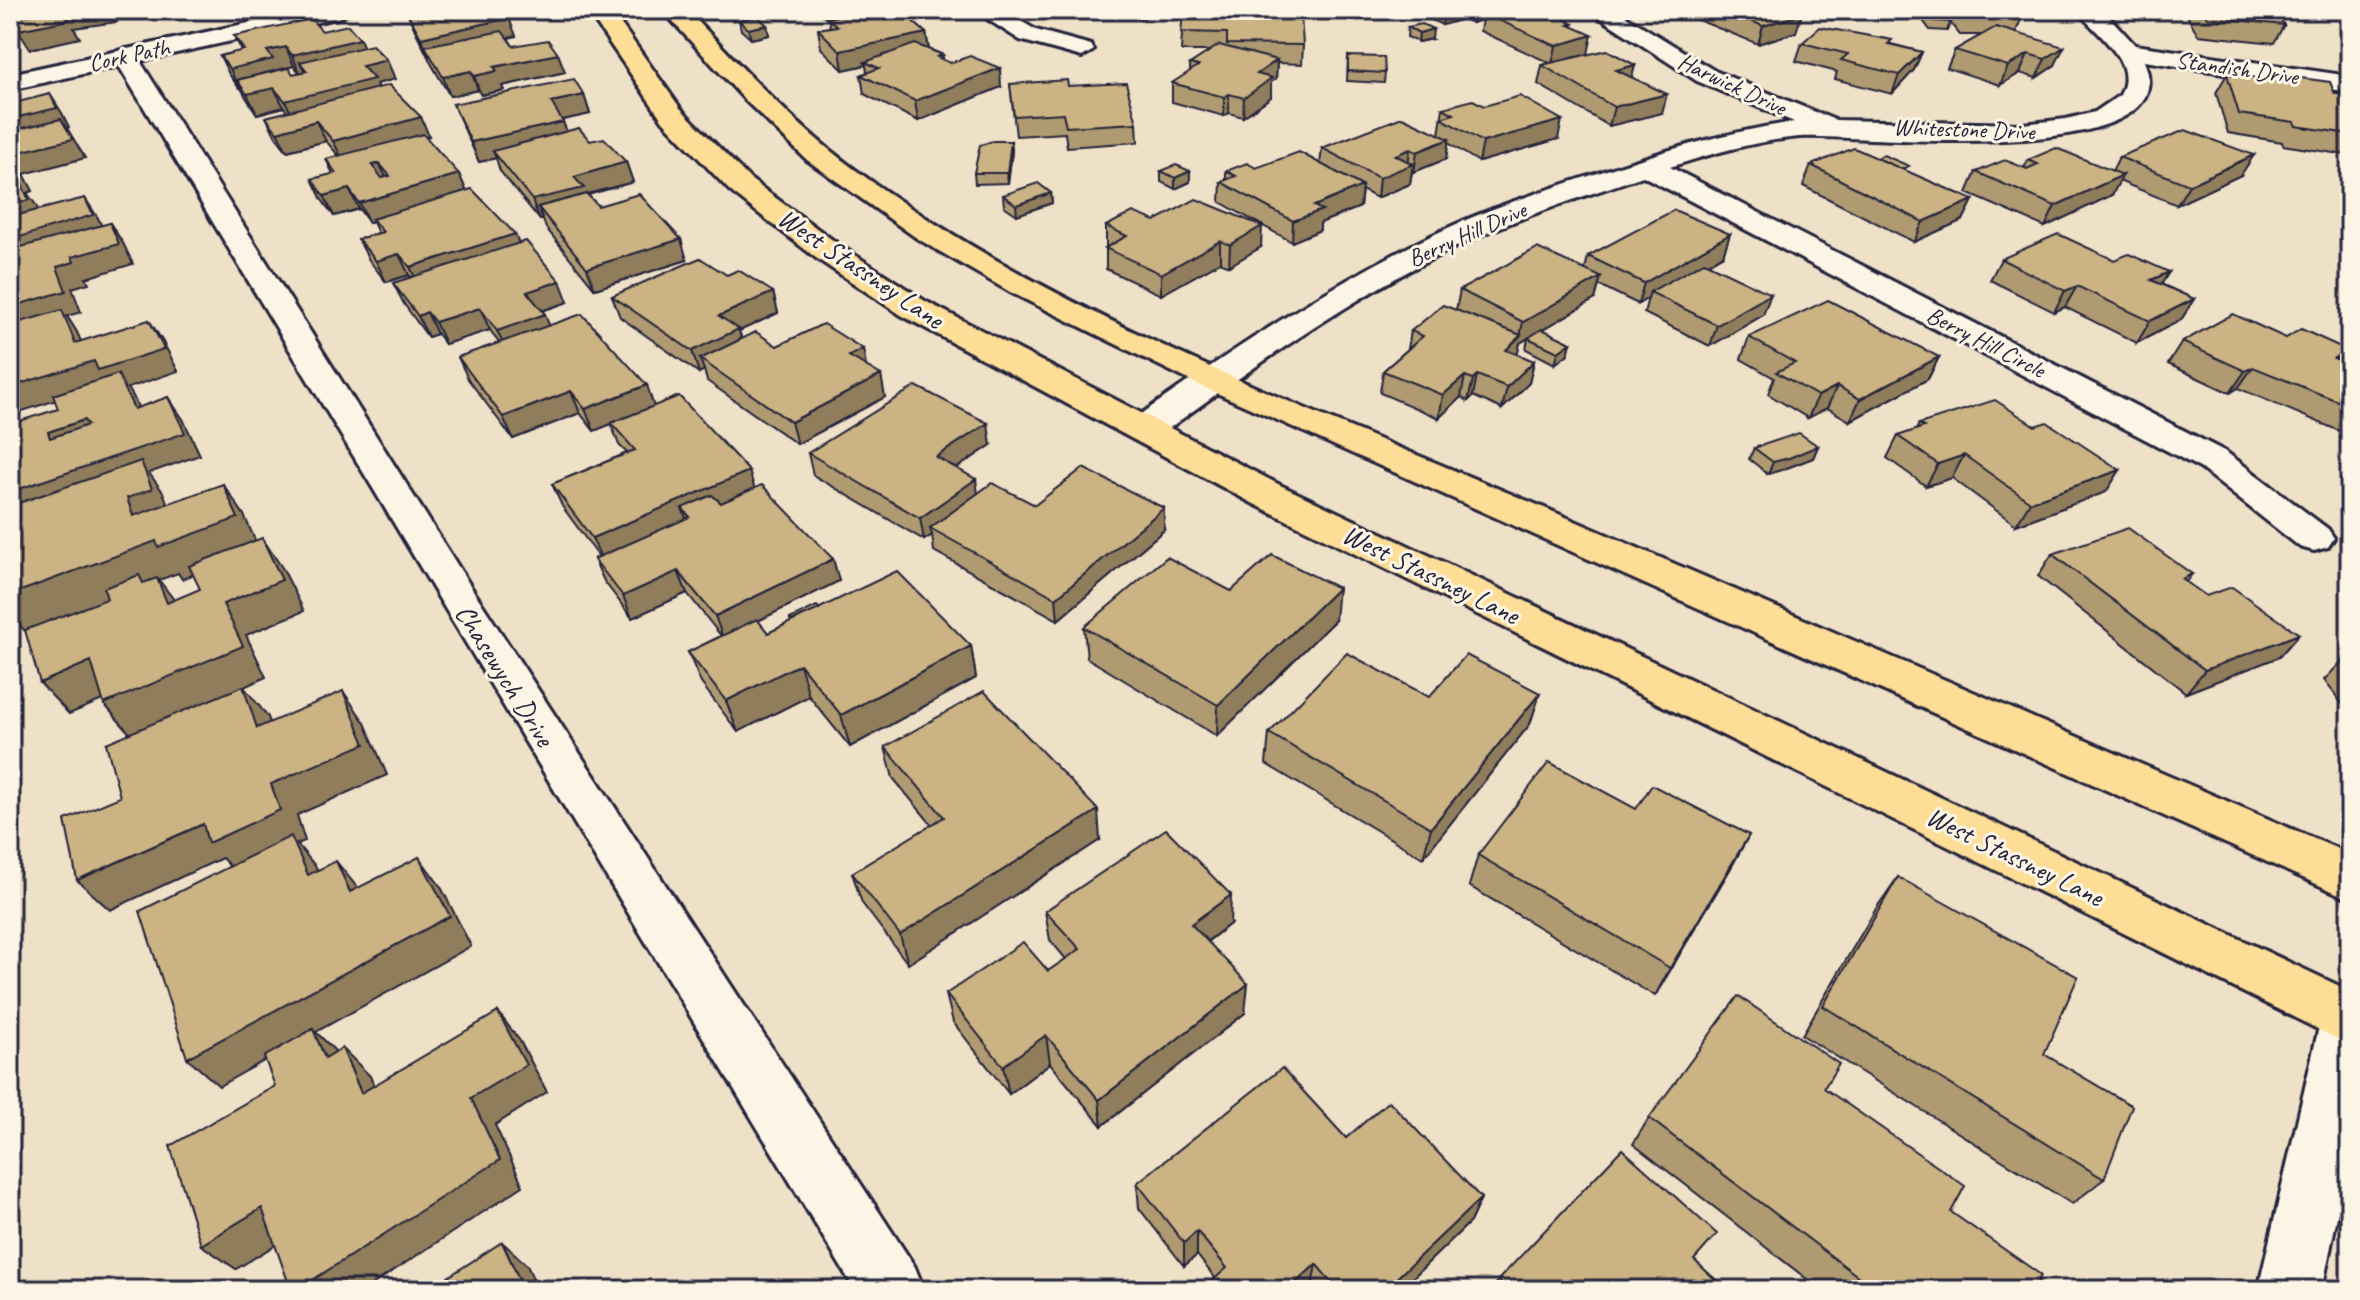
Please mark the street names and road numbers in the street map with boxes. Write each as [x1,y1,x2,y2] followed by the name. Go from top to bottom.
[86,31,174,78] street label: Cork Path
[2174,45,2302,92] street label: Standish Drive
[1673,46,1793,123] street label: Harwick Drive
[1893,112,2037,147] street label: Whitestone Drive
[1403,194,1533,273] street label: Berry Hill Drive
[772,200,952,337] street label: West Stassney Lane
[1922,299,2052,386] street label: Berry Hill Circle
[1337,516,1527,633] street label: West Stassney Lane
[448,598,563,754] street label: Chasewych Drive
[1921,798,2111,915] street label: West Stassney Lane

